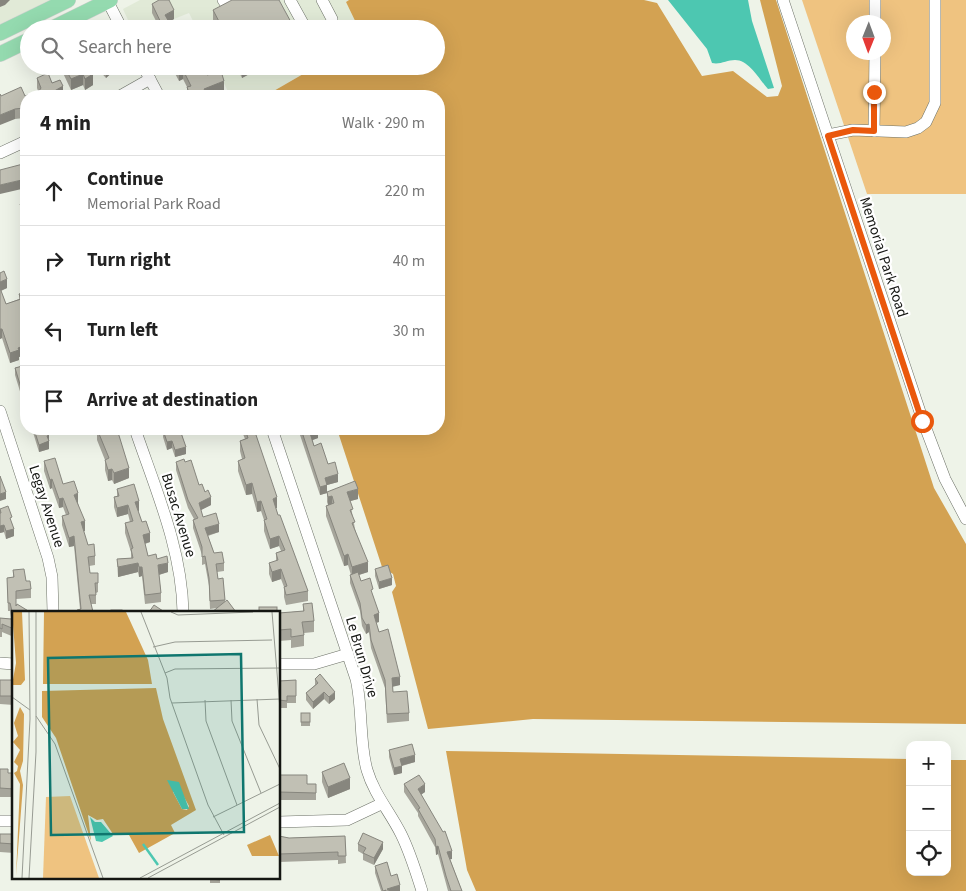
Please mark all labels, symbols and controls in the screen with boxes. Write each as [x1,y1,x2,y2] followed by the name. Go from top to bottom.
[846,15,891,60] north arrow
[20,20,445,75] search box
[38,34,66,62] icon: search
[78,34,172,61] text: Search here
[863,81,886,104] route end
[40,108,91,138] text: 4 min
[342,112,425,134] text: Walk · 290 m
[87,166,164,193] text: Continue
[40,177,68,205] icon: ahead
[385,180,425,202] text: 220 m
[87,193,221,215] text: Memorial Park Road
[854,194,913,320] street label: Memorial Park Road
[40,247,68,275] icon: right
[87,247,171,274] text: Turn right
[393,250,425,272] text: 40 m
[40,317,68,345] icon: left
[87,317,158,344] text: Turn left
[393,320,425,342] text: 30 m
[40,387,68,415] icon: arrive
[87,387,258,414] text: Arrive at destination
[911,410,934,433] route start
[23,462,70,550] street label: Legay Avenue
[156,471,201,560] street label: Busac Avenue
[12,611,280,878] inset map
[340,614,383,700] street label: Le Brun Drive
[906,741,951,876] map controls
[906,741,951,786] button: +
[906,786,951,831] button: −
[906,831,951,876] button: locate

